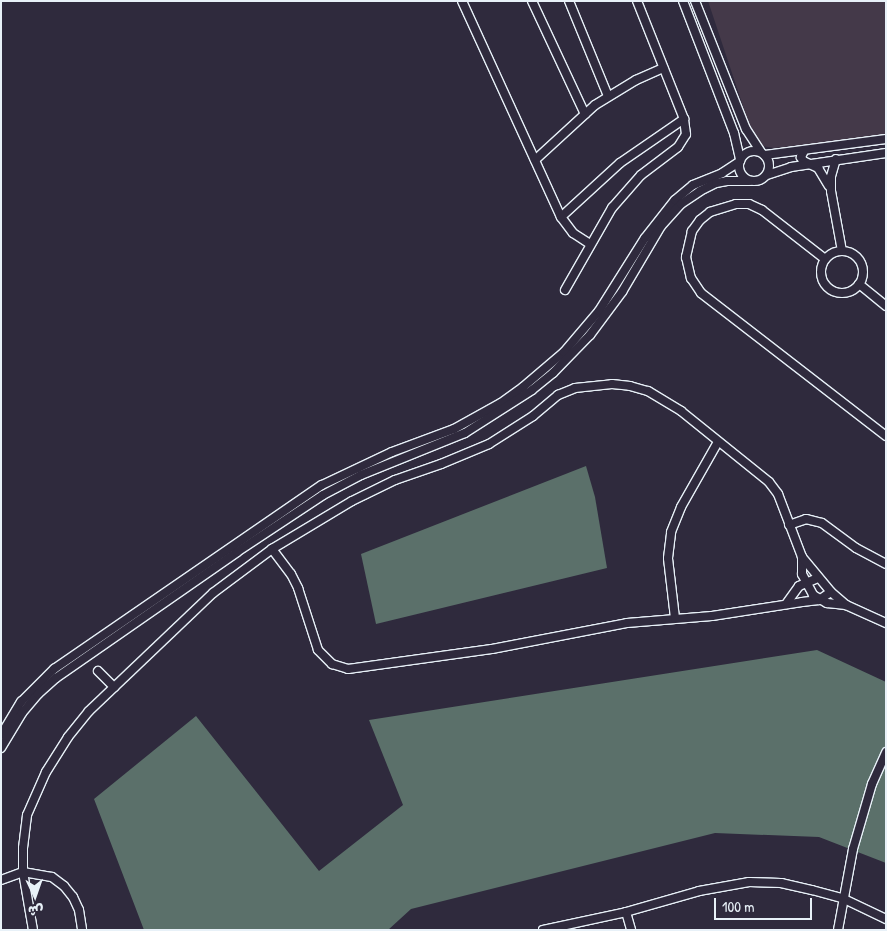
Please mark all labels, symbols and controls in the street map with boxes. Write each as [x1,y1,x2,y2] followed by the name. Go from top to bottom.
[10,871,60,921] north arrow
[717,888,814,920] scale bar
[722,896,755,917] text: 100 m
[28,902,44,921] text: ش

